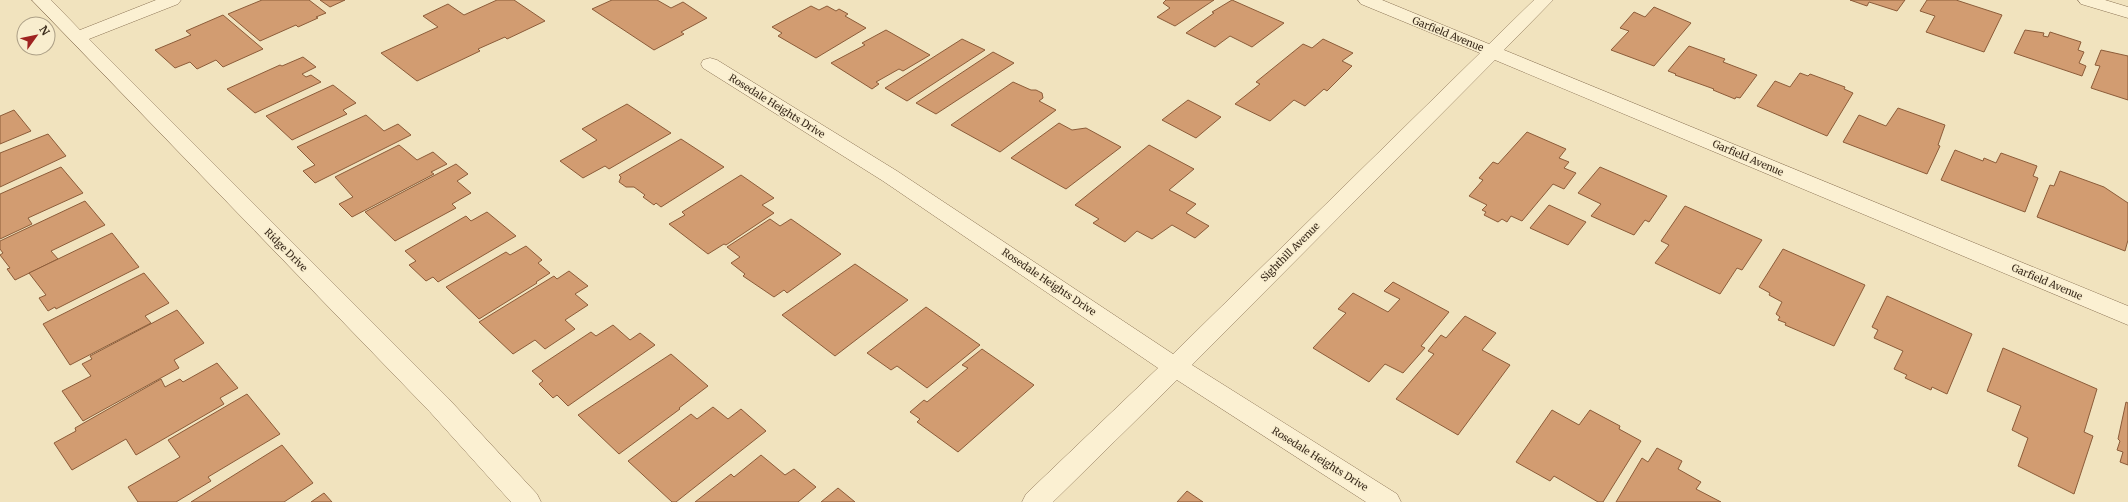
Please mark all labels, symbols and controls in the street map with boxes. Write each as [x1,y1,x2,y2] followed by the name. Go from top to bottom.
[1410,14,1486,54] street label: Garfield Avenue
[16,16,56,56] north arrow
[36,23,53,38] text: N
[726,71,828,141] street label: Rosedale Heights Drive
[1710,137,1786,179] street label: Garfield Avenue
[1258,220,1322,284] street label: Sighthill Avenue
[262,226,310,274] street label: Ridge Drive
[999,246,1099,318] street label: Rosedale Heights Drive
[2009,261,2085,303] street label: Garfield Avenue
[1269,424,1371,494] street label: Rosedale Heights Drive

